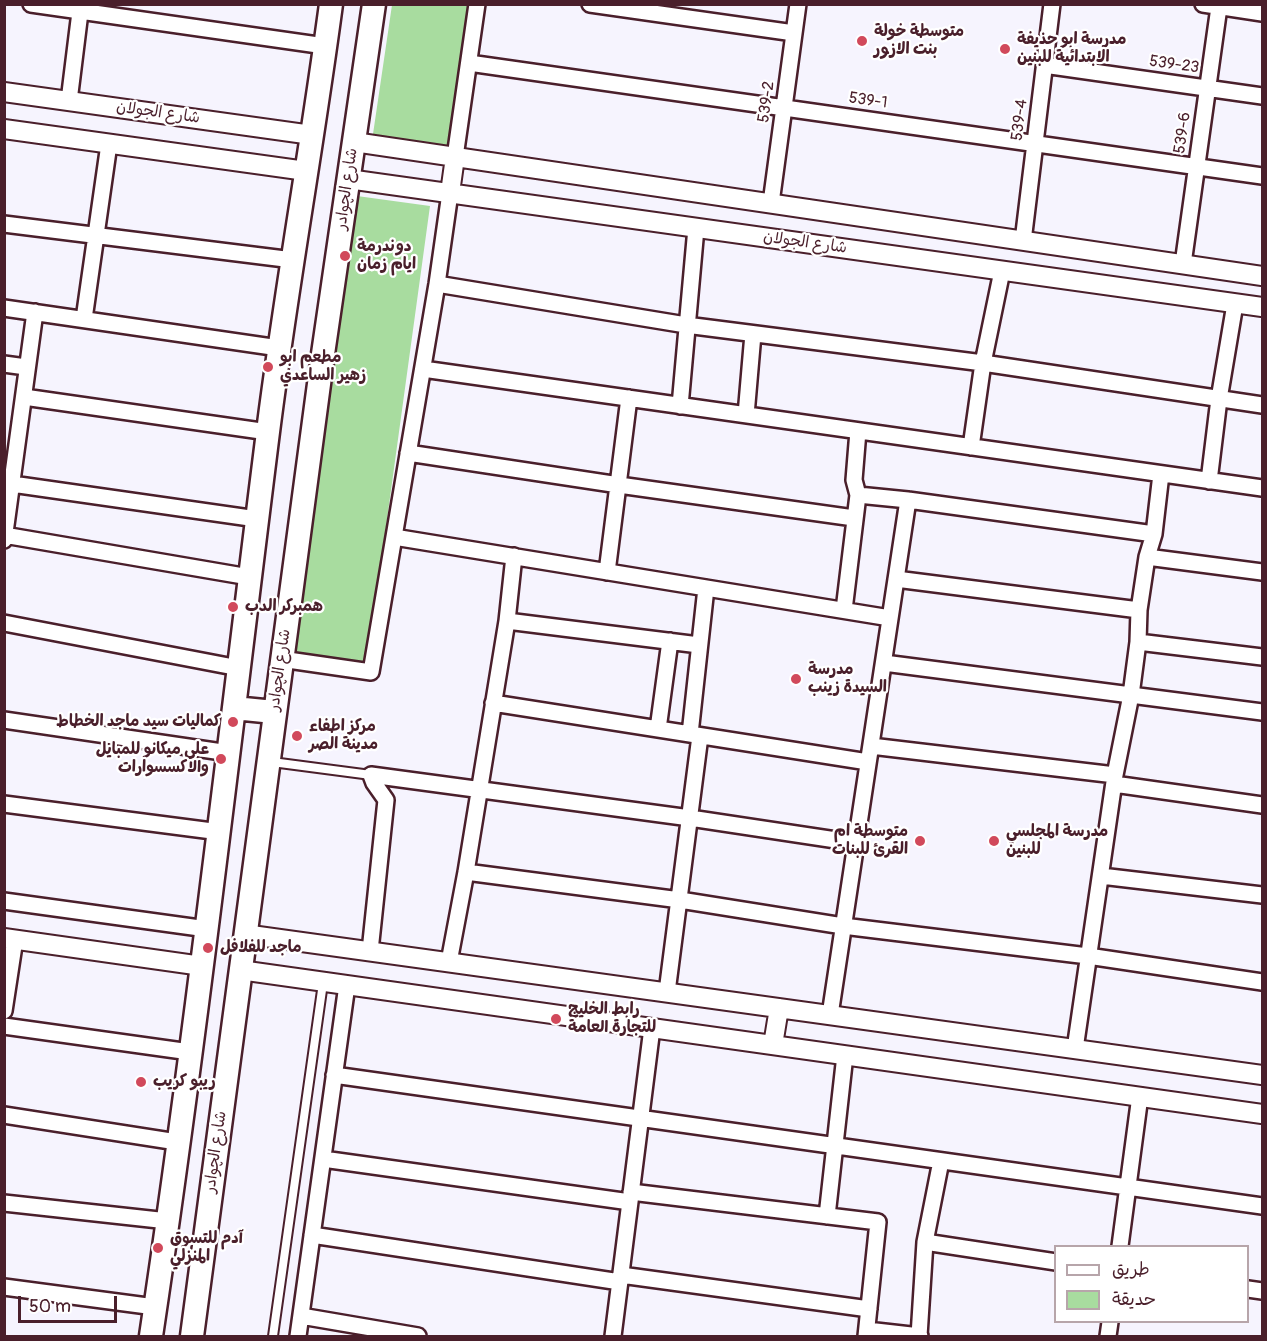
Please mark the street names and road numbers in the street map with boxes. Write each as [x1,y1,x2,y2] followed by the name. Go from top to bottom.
[1148,52,1200,78] street label: 539-23
[755,80,779,124] street label: 539-2
[847,89,889,113] street label: 539-1
[115,98,201,128] street label: شارع الجولان
[1008,98,1032,142] street label: 539-4
[1171,111,1195,155] street label: 539-6
[332,147,362,231] street label: شارع الچوادر
[762,228,848,258] street label: شارع الجولان
[265,628,295,712] street label: شارع الچوادر
[201,1110,231,1194] street label: شارع الچوادر

